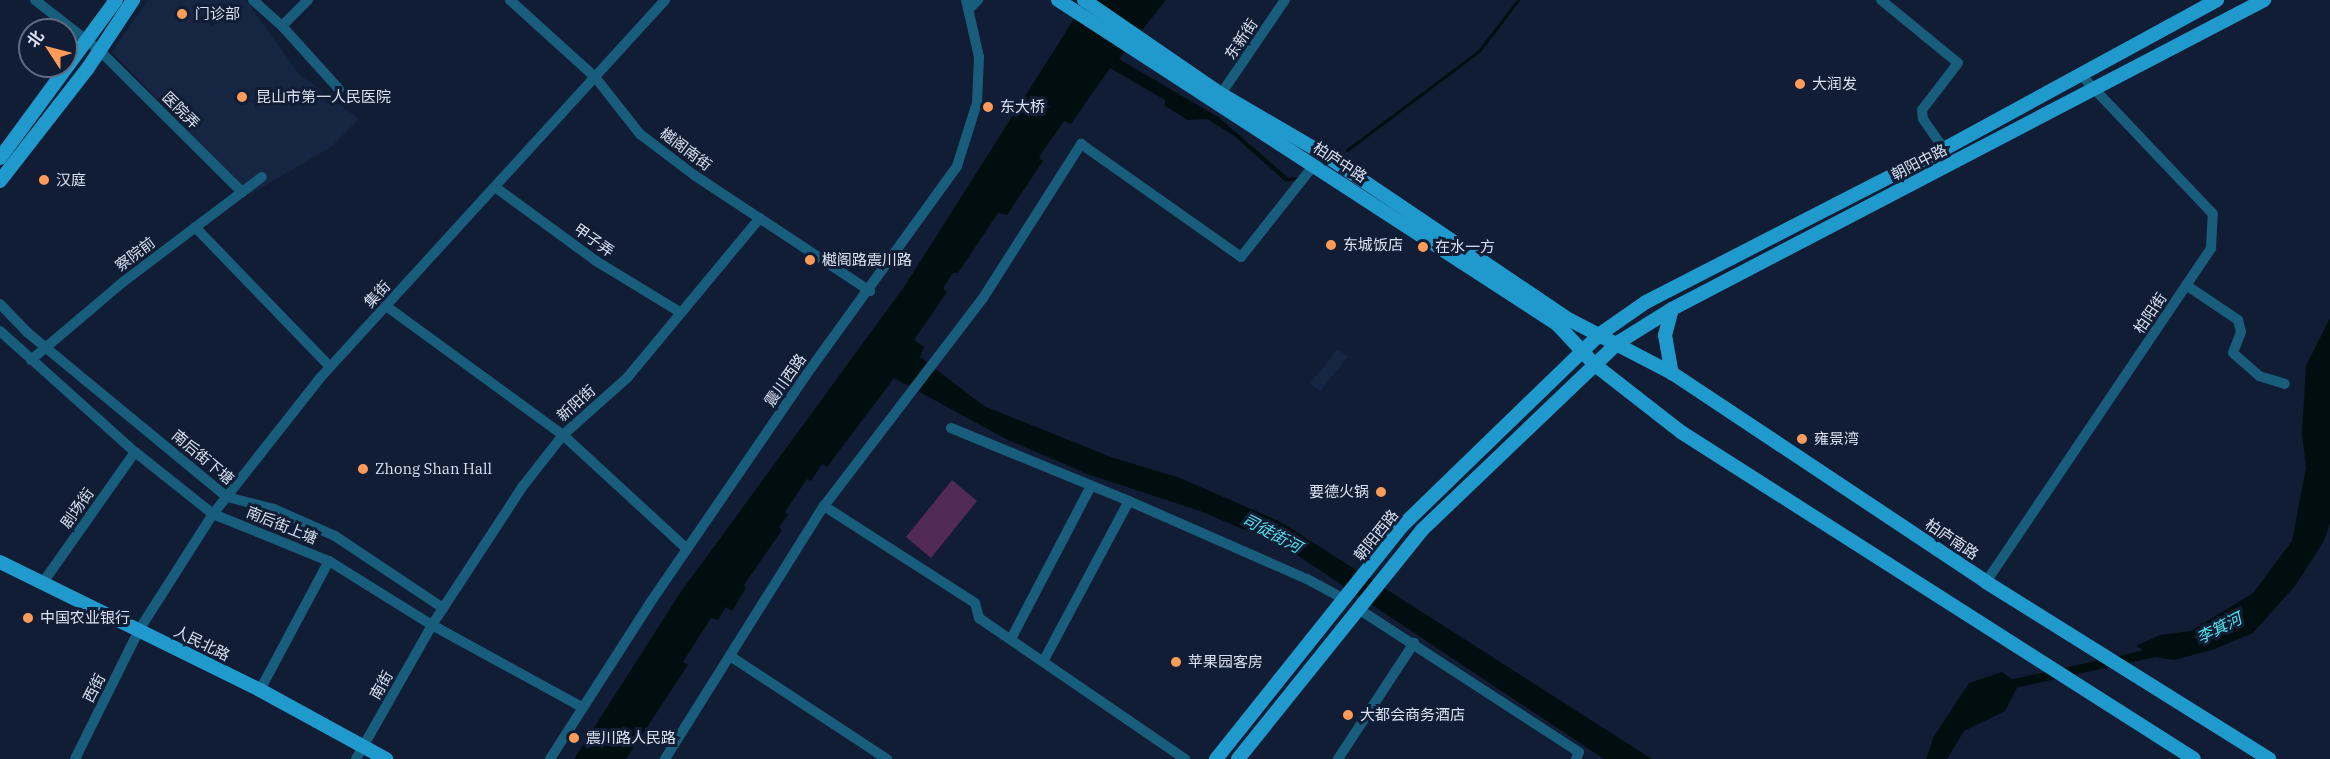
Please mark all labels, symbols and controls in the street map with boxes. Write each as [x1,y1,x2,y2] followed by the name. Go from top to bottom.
[173,5,191,23] marker: 门诊部
[195,5,240,23] place label: 门诊部
[1221,15,1261,63] street label: 东新街
[18,18,78,78] north arrow
[22,26,48,51] text: 北
[1812,75,1857,93] place label: 大润发
[1793,77,1807,91] marker: 大润发
[159,88,203,132] street label: 医院弄
[233,88,251,106] marker: 昆山市第一人民医院
[256,88,391,106] place label: 昆山市第一人民医院
[1000,98,1045,116] place label: 东大桥
[981,100,995,114] marker: 东大桥
[657,124,715,174] street label: 樾阁南街
[1310,138,1370,186] street label: 柏庐中路
[1888,140,1950,184] street label: 朝阳中路
[56,171,86,189] place label: 汉庭
[37,173,51,187] marker: 汉庭
[570,220,618,260] street label: 甲子弄
[112,233,158,275] street label: 察院前
[1343,236,1403,254] place label: 东城饭店
[1324,238,1338,252] marker: 东城饭店
[1435,238,1495,256] place label: 在水一方
[1416,240,1430,254] marker: 在水一方
[822,251,912,269] place label: 樾阁路震川路
[803,253,817,267] marker: 樾阁路震川路
[360,277,394,311] street label: 集街
[2130,289,2170,337] street label: 柏阳街
[760,350,810,410] street label: 震川西路
[553,381,599,425] street label: 新阳街
[168,426,238,488] street label: 南后街下塘
[1814,430,1859,448] place label: 雍景湾
[1795,432,1809,446] marker: 雍景湾
[375,460,492,478] place label: Zhong Shan Hall
[356,462,370,476] marker: Zhong Shan Hall
[1309,483,1369,501] place label: 要德火锅
[57,484,97,532] street label: 剧场街
[1374,485,1388,499] marker: 要德火锅
[244,503,320,547] street label: 南后街上塘
[1350,506,1402,564] street label: 朝阳西路
[1239,510,1305,556] water label: 司徒街河
[1922,515,1982,563] street label: 柏庐南路
[40,609,130,627] place label: 中国农业银行
[2193,609,2245,647] water label: 李箕河
[21,611,35,625] marker: 中国农业银行
[171,622,233,664] street label: 人民北路
[1188,653,1263,671] place label: 苹果园客房
[1169,655,1183,669] marker: 苹果园客房
[366,668,396,702] street label: 南街
[79,671,109,705] street label: 西街
[1360,706,1465,724] place label: 大都会商务酒店
[1341,708,1355,722] marker: 大都会商务酒店
[586,729,676,747] place label: 震川路人民路
[567,731,581,745] marker: 震川路人民路

